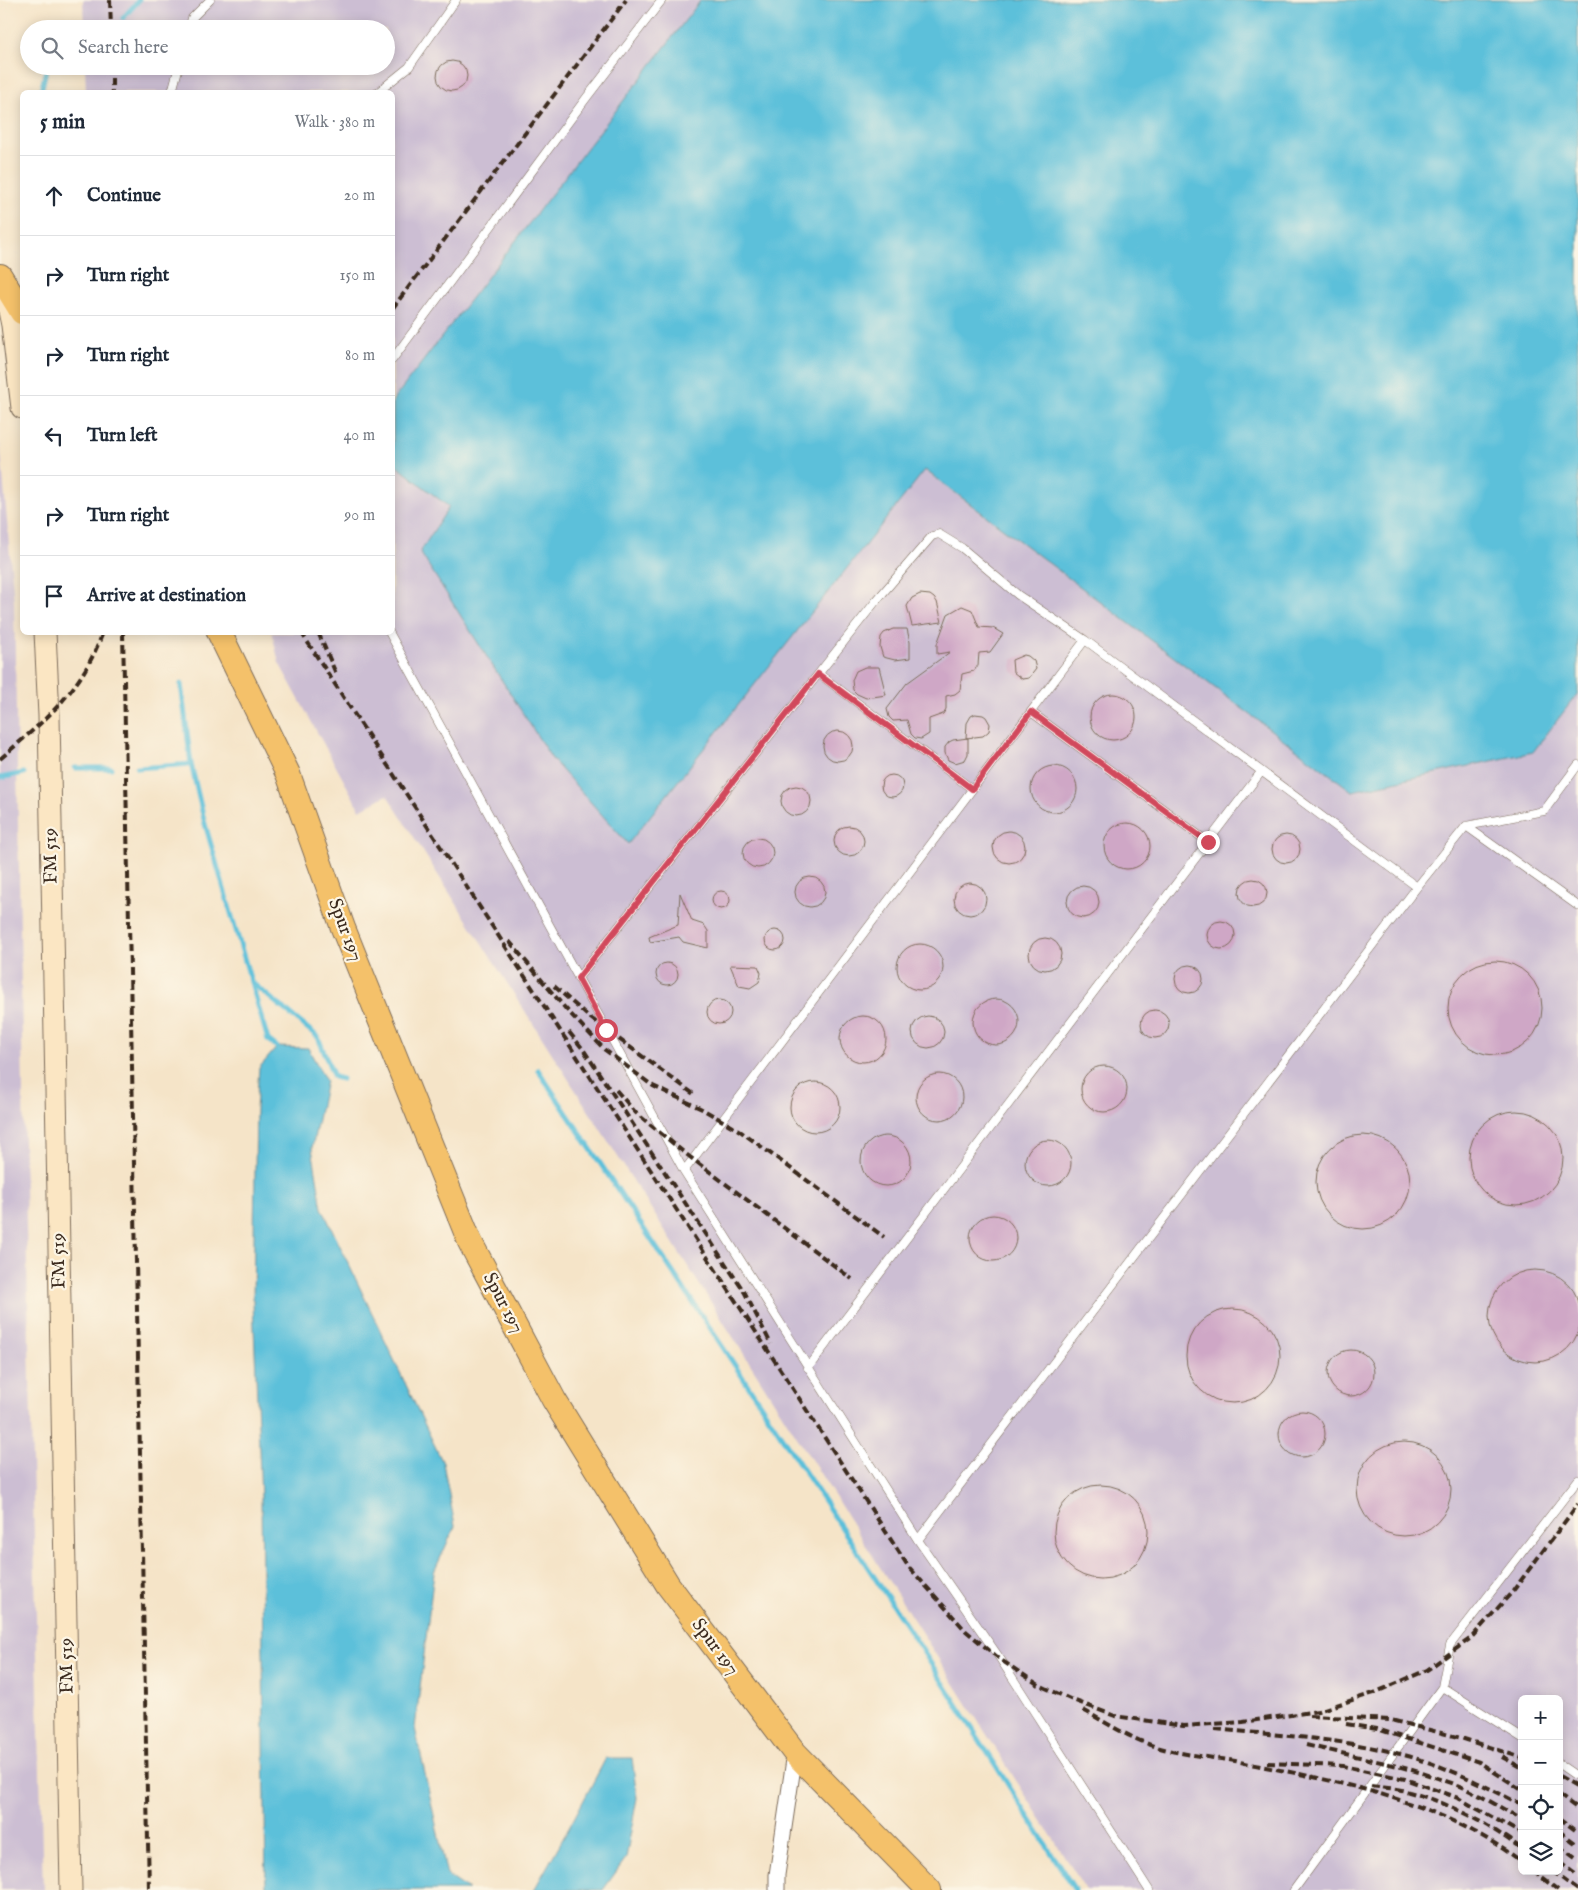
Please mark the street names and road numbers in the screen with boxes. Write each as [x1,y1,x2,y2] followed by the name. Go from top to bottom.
[39,828,63,884] street label: FM 519
[322,895,368,965] street label: Spur 197
[47,1233,71,1289] street label: FM 519
[477,1269,529,1337] street label: Spur 197
[686,1614,744,1680] street label: Spur 197
[55,1638,79,1694] street label: FM 519

